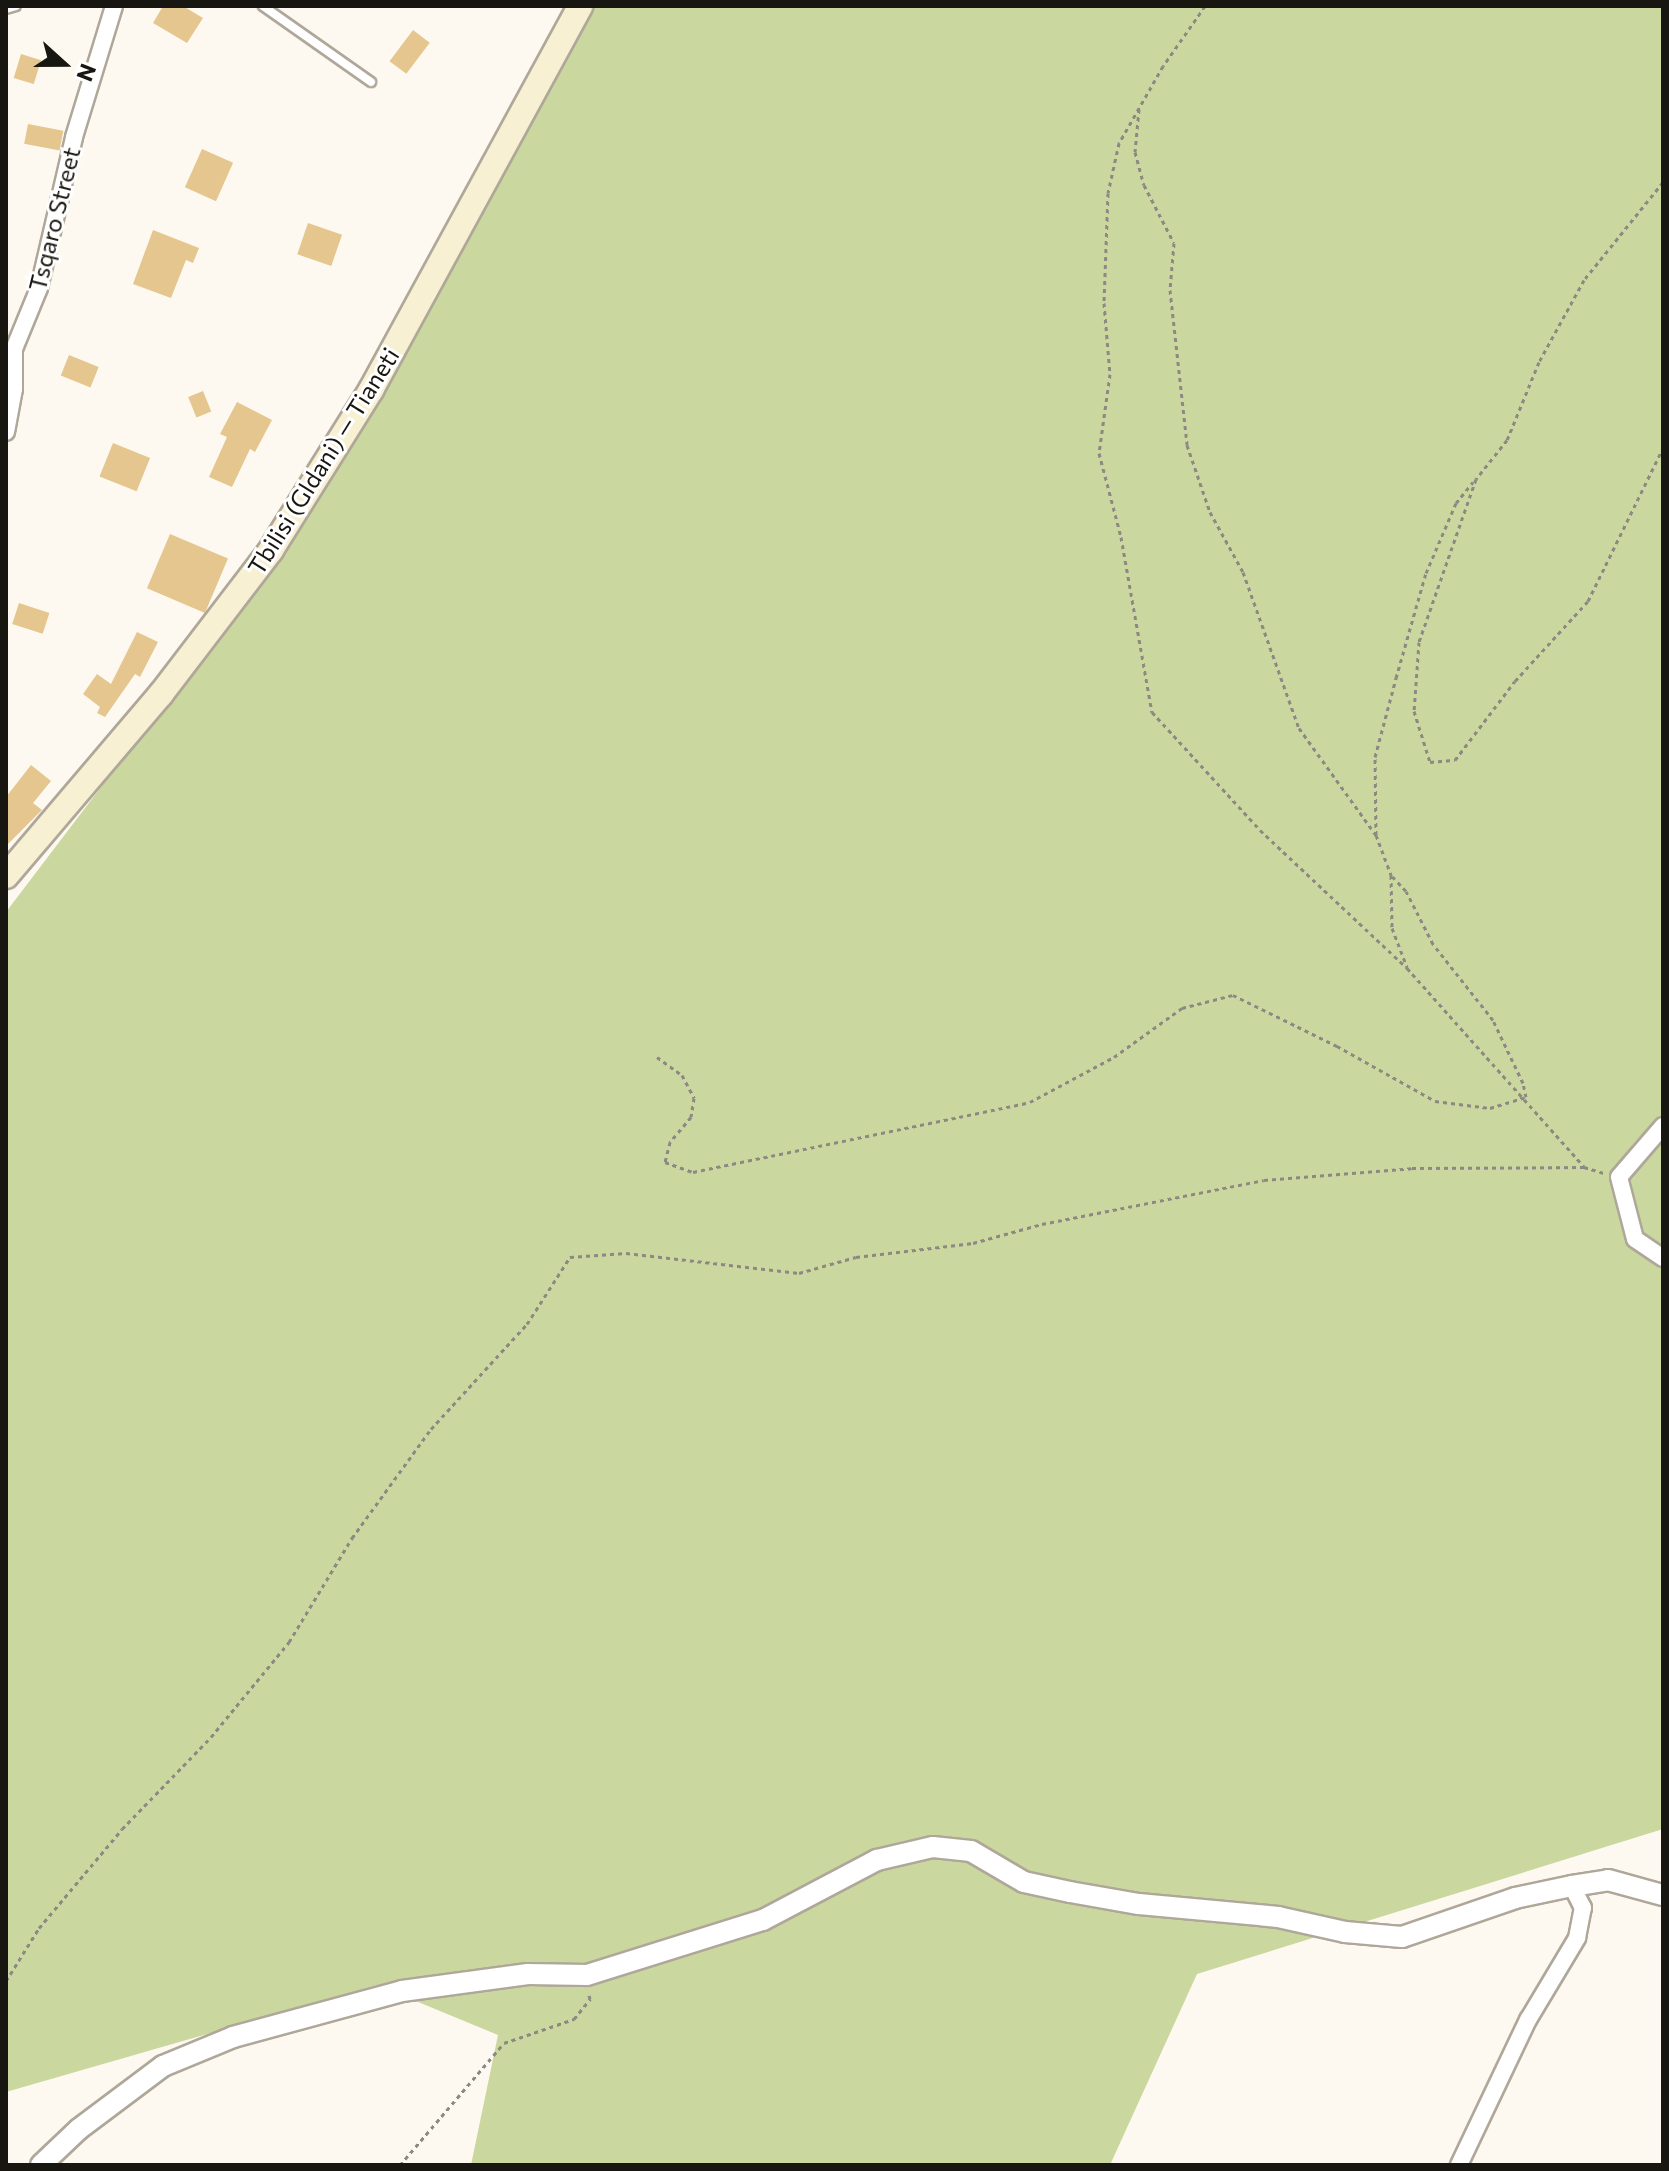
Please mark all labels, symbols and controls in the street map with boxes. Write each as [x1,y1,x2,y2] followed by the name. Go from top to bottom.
[24,24,104,104] north arrow
[71,60,102,85] text: N
[22,144,86,294] street label: Tsqaro Street
[241,342,405,580] street label: Tbilisi (Gldani) — Tianeti

